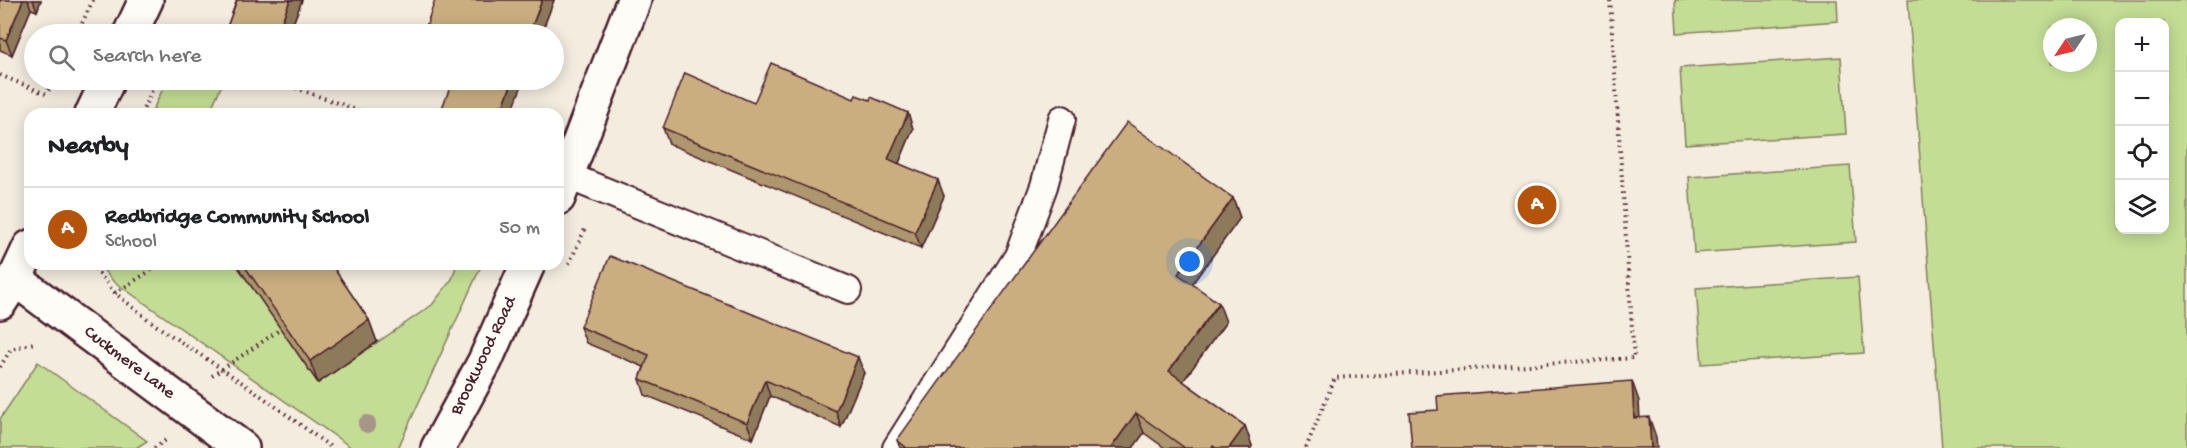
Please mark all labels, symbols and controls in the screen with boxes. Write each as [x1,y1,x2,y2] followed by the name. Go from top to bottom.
[2043,18,2097,72] north arrow
[2115,18,2169,234] map controls
[2115,18,2169,72] button: +
[24,24,564,90] search box
[45,41,78,74] icon: search
[93,44,201,70] text: Search here
[2115,72,2169,126] button: −
[2115,126,2169,180] button: locate
[48,132,129,163] text: Nearby
[2115,180,2169,234] button: layers
[1518,182,1556,228] pin: A
[105,205,369,231] text: Redbridge Community School
[62,218,73,241] text: A
[499,218,540,241] text: 50 m
[105,231,157,254] text: School
[1175,247,1204,276] your location
[446,292,522,419] street label: Brookwood Road
[79,322,179,405] street label: Cuckmere Lane

